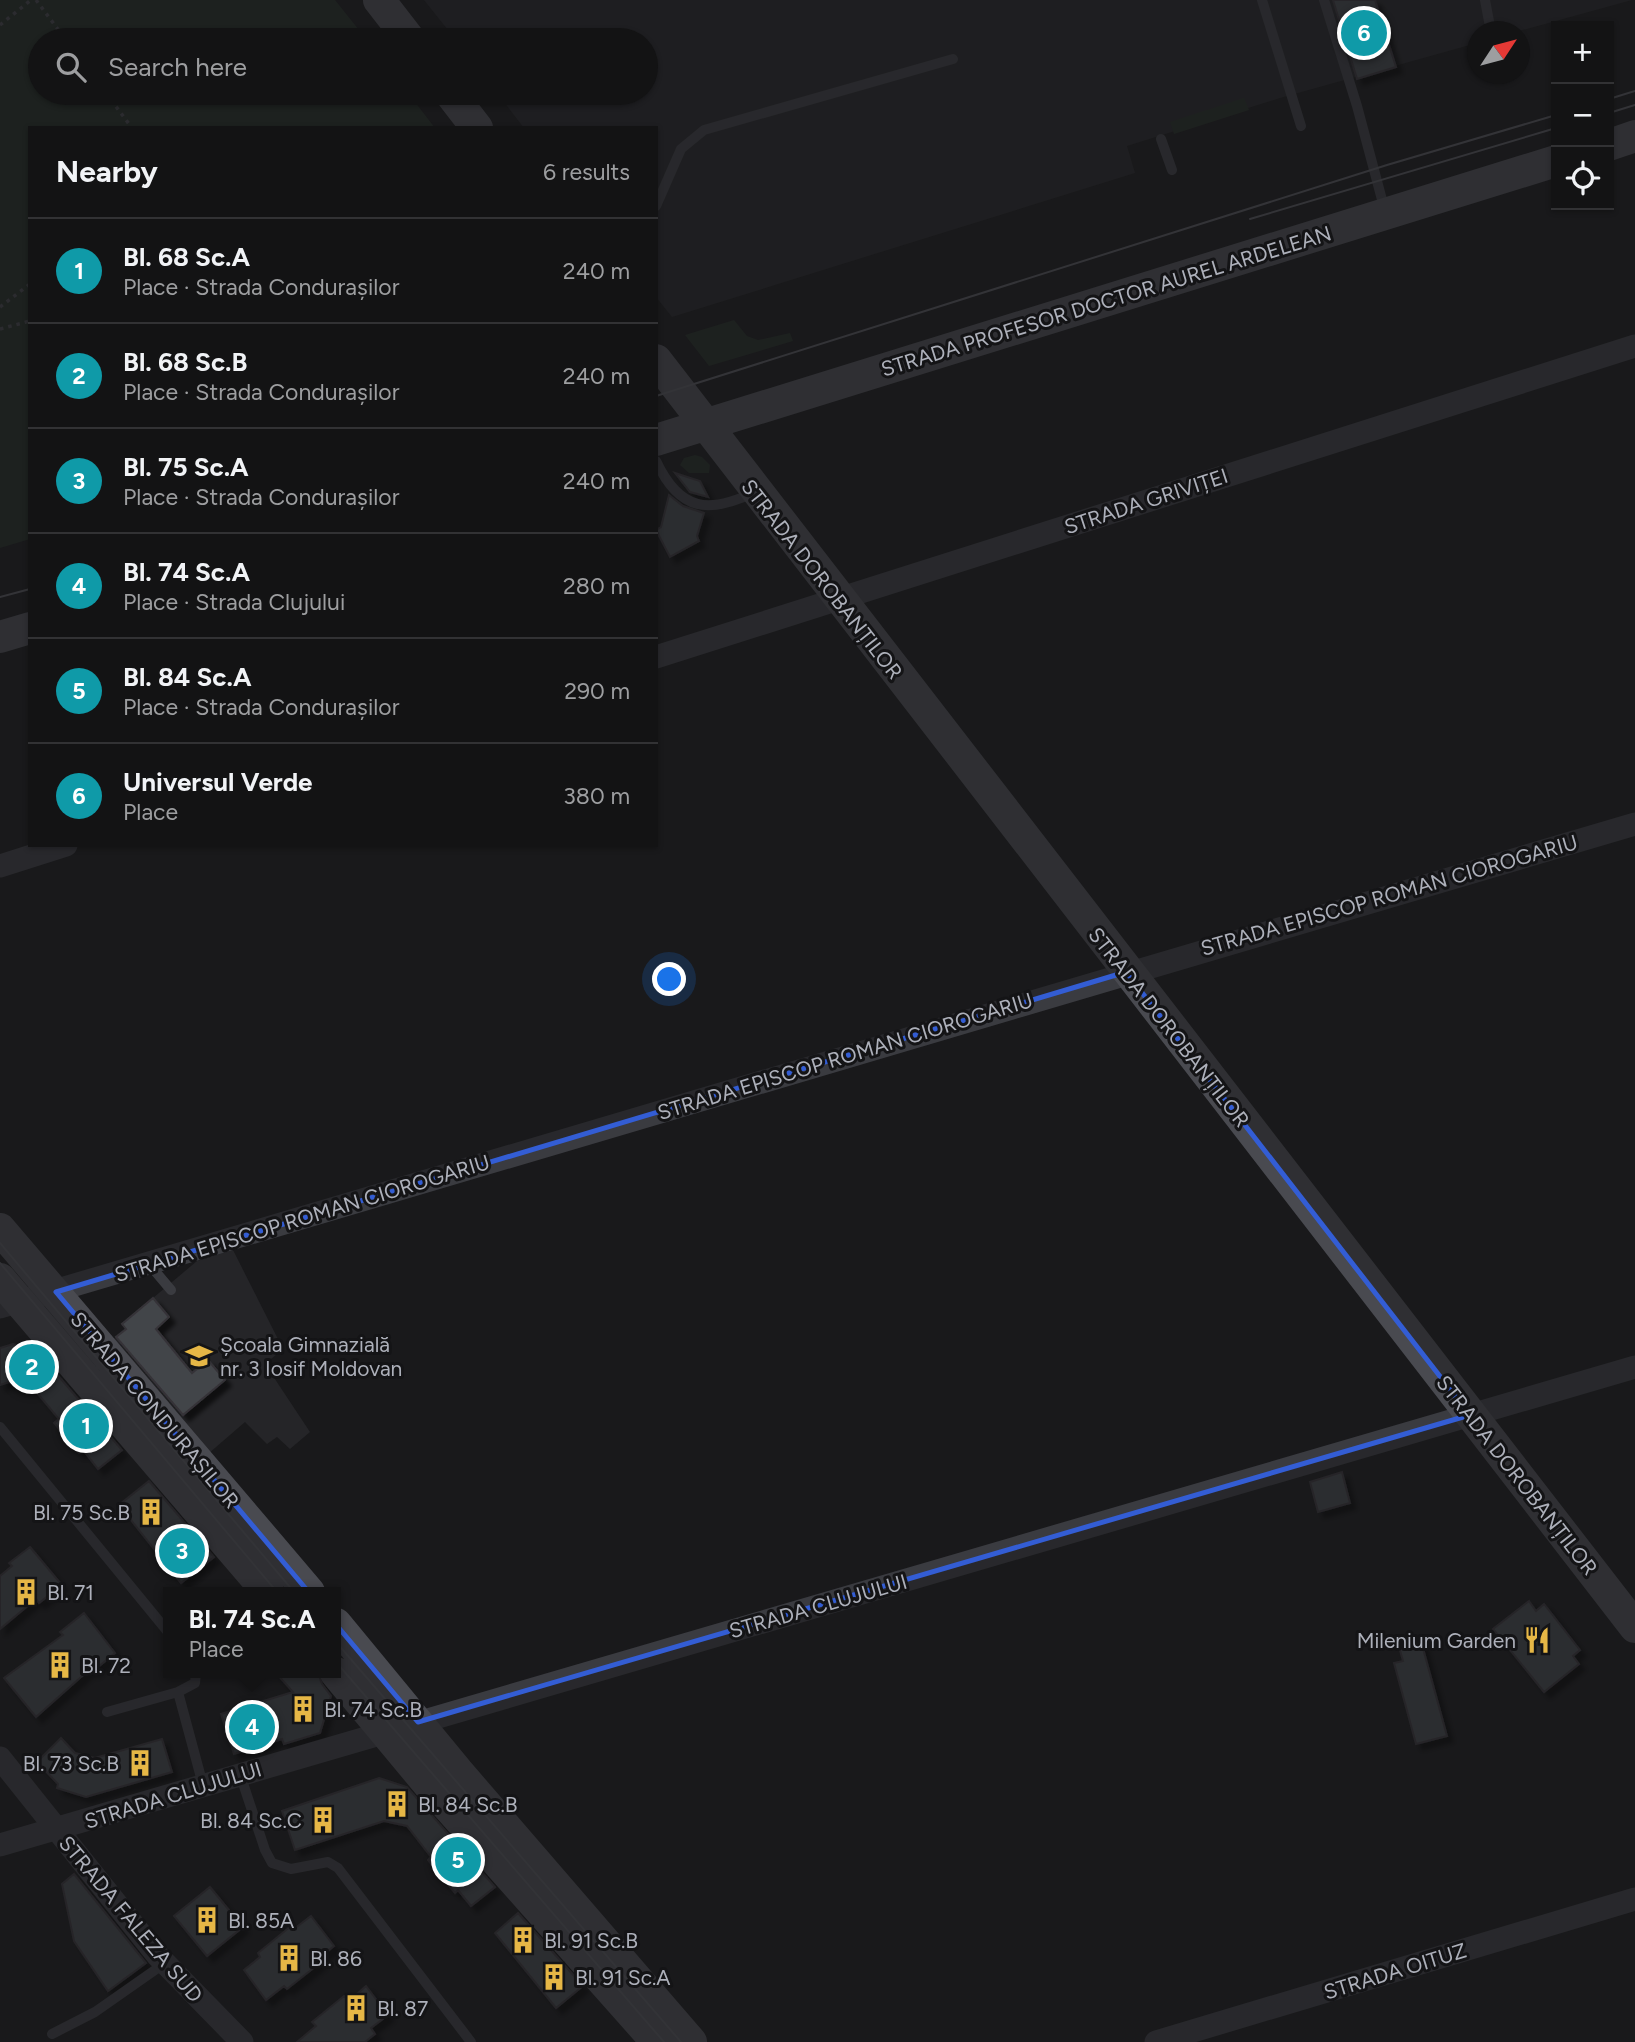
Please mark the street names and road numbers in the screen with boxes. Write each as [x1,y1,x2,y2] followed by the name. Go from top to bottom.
[878,220,1334,382] street label: STRADA PROFESOR DOCTOR AUREL ARDELEAN
[1061,463,1231,539] street label: STRADA GRIVIȚEI
[736,474,908,684] street label: STRADA DOROBANȚILOR
[1198,829,1580,961] street label: STRADA EPISCOP ROMAN CIOROGARIU
[1083,922,1255,1132] street label: STRADA DOROBANȚILOR
[654,987,1036,1125] street label: STRADA EPISCOP ROMAN CIOROGARIU
[111,1149,493,1287] street label: STRADA EPISCOP ROMAN CIOROGARIU
[65,1307,245,1513] street label: STRADA CONDURAȘILOR
[1431,1370,1603,1580] street label: STRADA DOROBANȚILOR
[726,1569,910,1643] street label: STRADA CLUJULUI
[81,1756,265,1834] street label: STRADA CLUJULUI
[54,1831,208,2007] street label: STRADA FALEZA SUD
[1321,1937,1469,2005] street label: STRADA OITUZ

